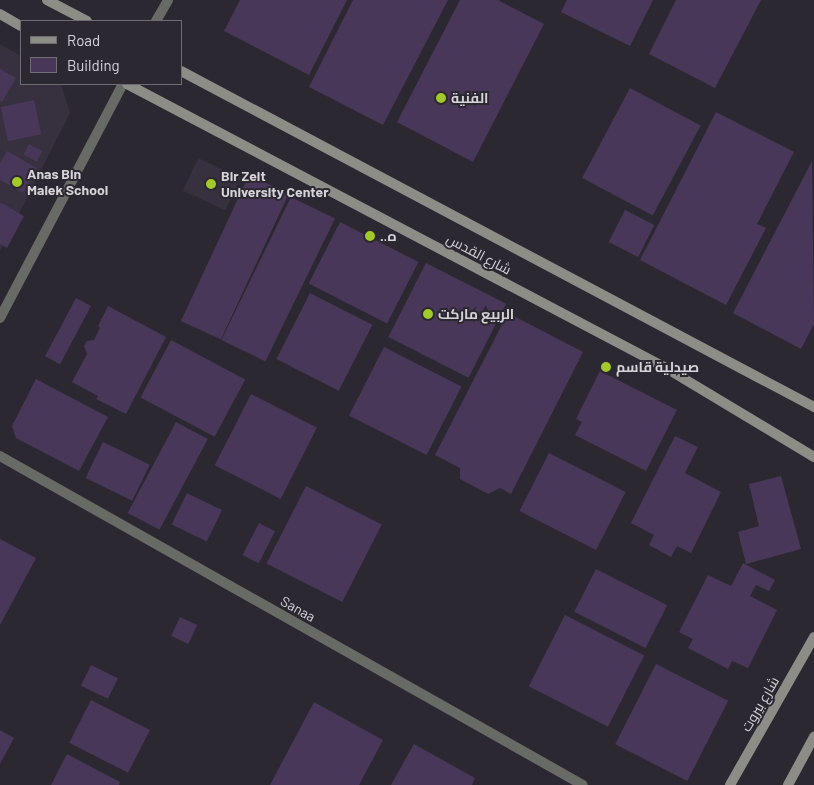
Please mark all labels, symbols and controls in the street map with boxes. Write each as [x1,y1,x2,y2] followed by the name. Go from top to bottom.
[20,20,182,85] legend
[67,31,100,49] text: Road
[67,56,120,74] text: Building
[451,90,488,106] place label: الفنية
[435,92,447,104] marker: الفنية
[27,166,108,198] place label: Anas Bin Malek School
[221,168,329,200] place label: Bir Zeit University Center
[11,176,23,188] marker: Anas Bin Malek School
[205,178,217,190] marker: Bir Zeit University Center
[380,228,396,244] place label: ..ه
[364,230,376,242] marker: ..ه
[444,230,514,278] street label: شارع القدس
[438,306,514,322] place label: الربيع ماركت
[422,308,434,320] marker: الربيع ماركت
[616,359,699,375] place label: صيدلية قاسم
[600,361,612,373] marker: صيدلية قاسم
[278,593,318,625] street label: Sanaa
[738,674,782,734] street label: شارع بيروت

